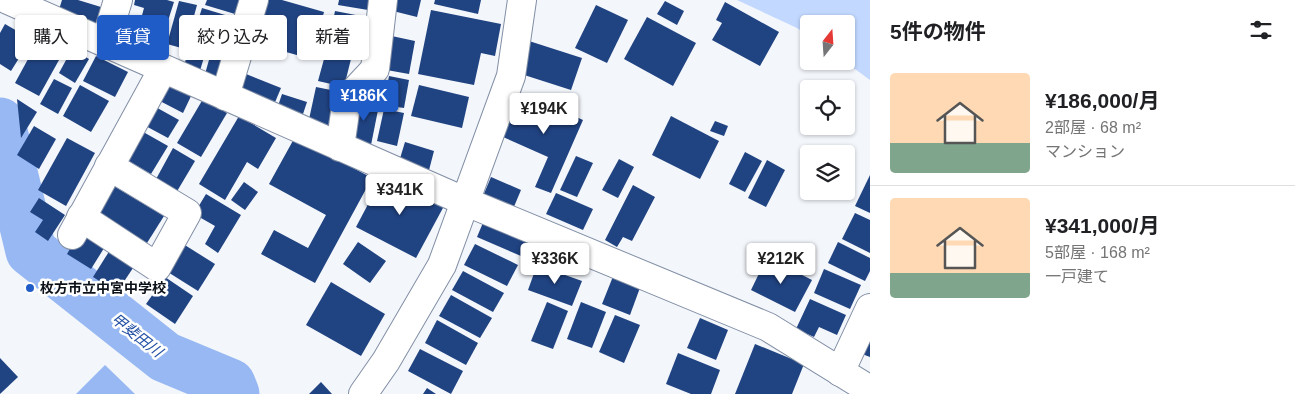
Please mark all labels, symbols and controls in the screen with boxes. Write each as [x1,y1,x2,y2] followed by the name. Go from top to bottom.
[15,15,87,60] chip: 購入
[97,15,169,60] chip: 賃貸
[179,15,287,60] chip: 絞り込み
[297,15,369,60] chip: 新着
[800,15,855,70] north arrow
[800,15,855,200] map controls
[1247,16,1275,44] icon: filters
[890,20,986,43] text: 5件の物件
[329,80,399,122] pin: ¥186K
[800,80,855,135] button: locate
[340,87,388,104] text: ¥186K
[1045,89,1159,112] text: ¥186,000/月
[509,92,579,135] pin: ¥194K
[930,93,990,153] icon: home
[520,100,568,117] text: ¥194K
[1045,119,1141,136] text: 2部屋 · 68 m²
[1045,143,1125,160] text: マンション
[800,145,855,200] button: layers
[365,174,435,216] pin: ¥341K
[376,181,424,198] text: ¥341K
[1045,214,1159,237] text: ¥341,000/月
[930,218,990,278] icon: home
[520,242,590,285] pin: ¥336K
[746,242,816,285] pin: ¥212K
[1045,244,1150,261] text: 5部屋 · 168 m²
[531,250,579,267] text: ¥336K
[757,250,805,267] text: ¥212K
[1045,268,1109,285] text: 一戸建て
[40,280,166,296] place label: 枚方市立中宮中学校
[24,282,36,294] marker: 枚方市立中宮中学校
[108,310,167,361] water label: 甲斐田川

